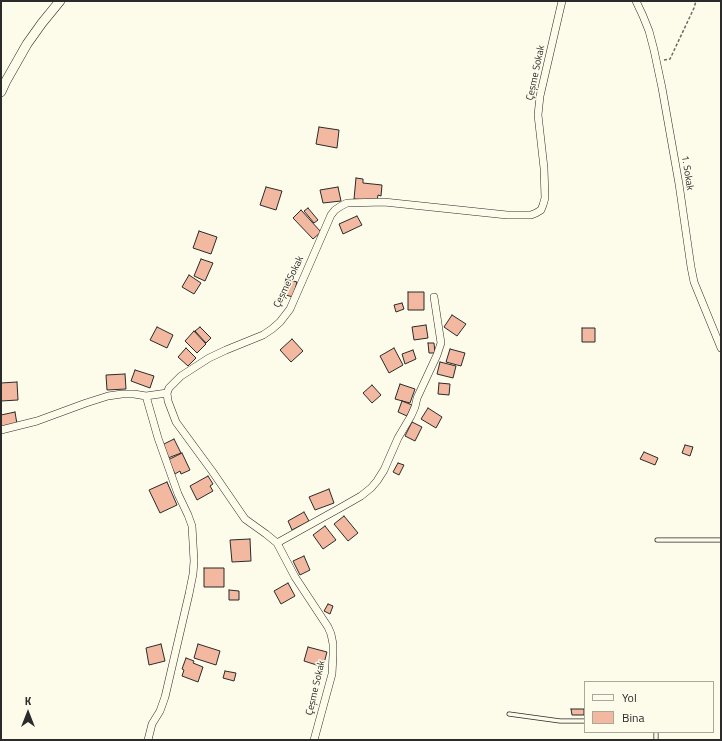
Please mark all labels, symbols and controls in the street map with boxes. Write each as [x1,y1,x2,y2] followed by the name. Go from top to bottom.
[524,44,548,102] street label: Çeşme Sokak
[678,155,696,191] street label: 1. Sokak
[271,254,307,310] street label: Çeşme Sokak
[304,659,328,717] street label: Çeşme Sokak
[584,681,714,733] legend
[622,688,637,707] text: Yol
[8,693,48,733] north arrow
[25,693,31,709] text: K
[622,708,644,727] text: Bina

